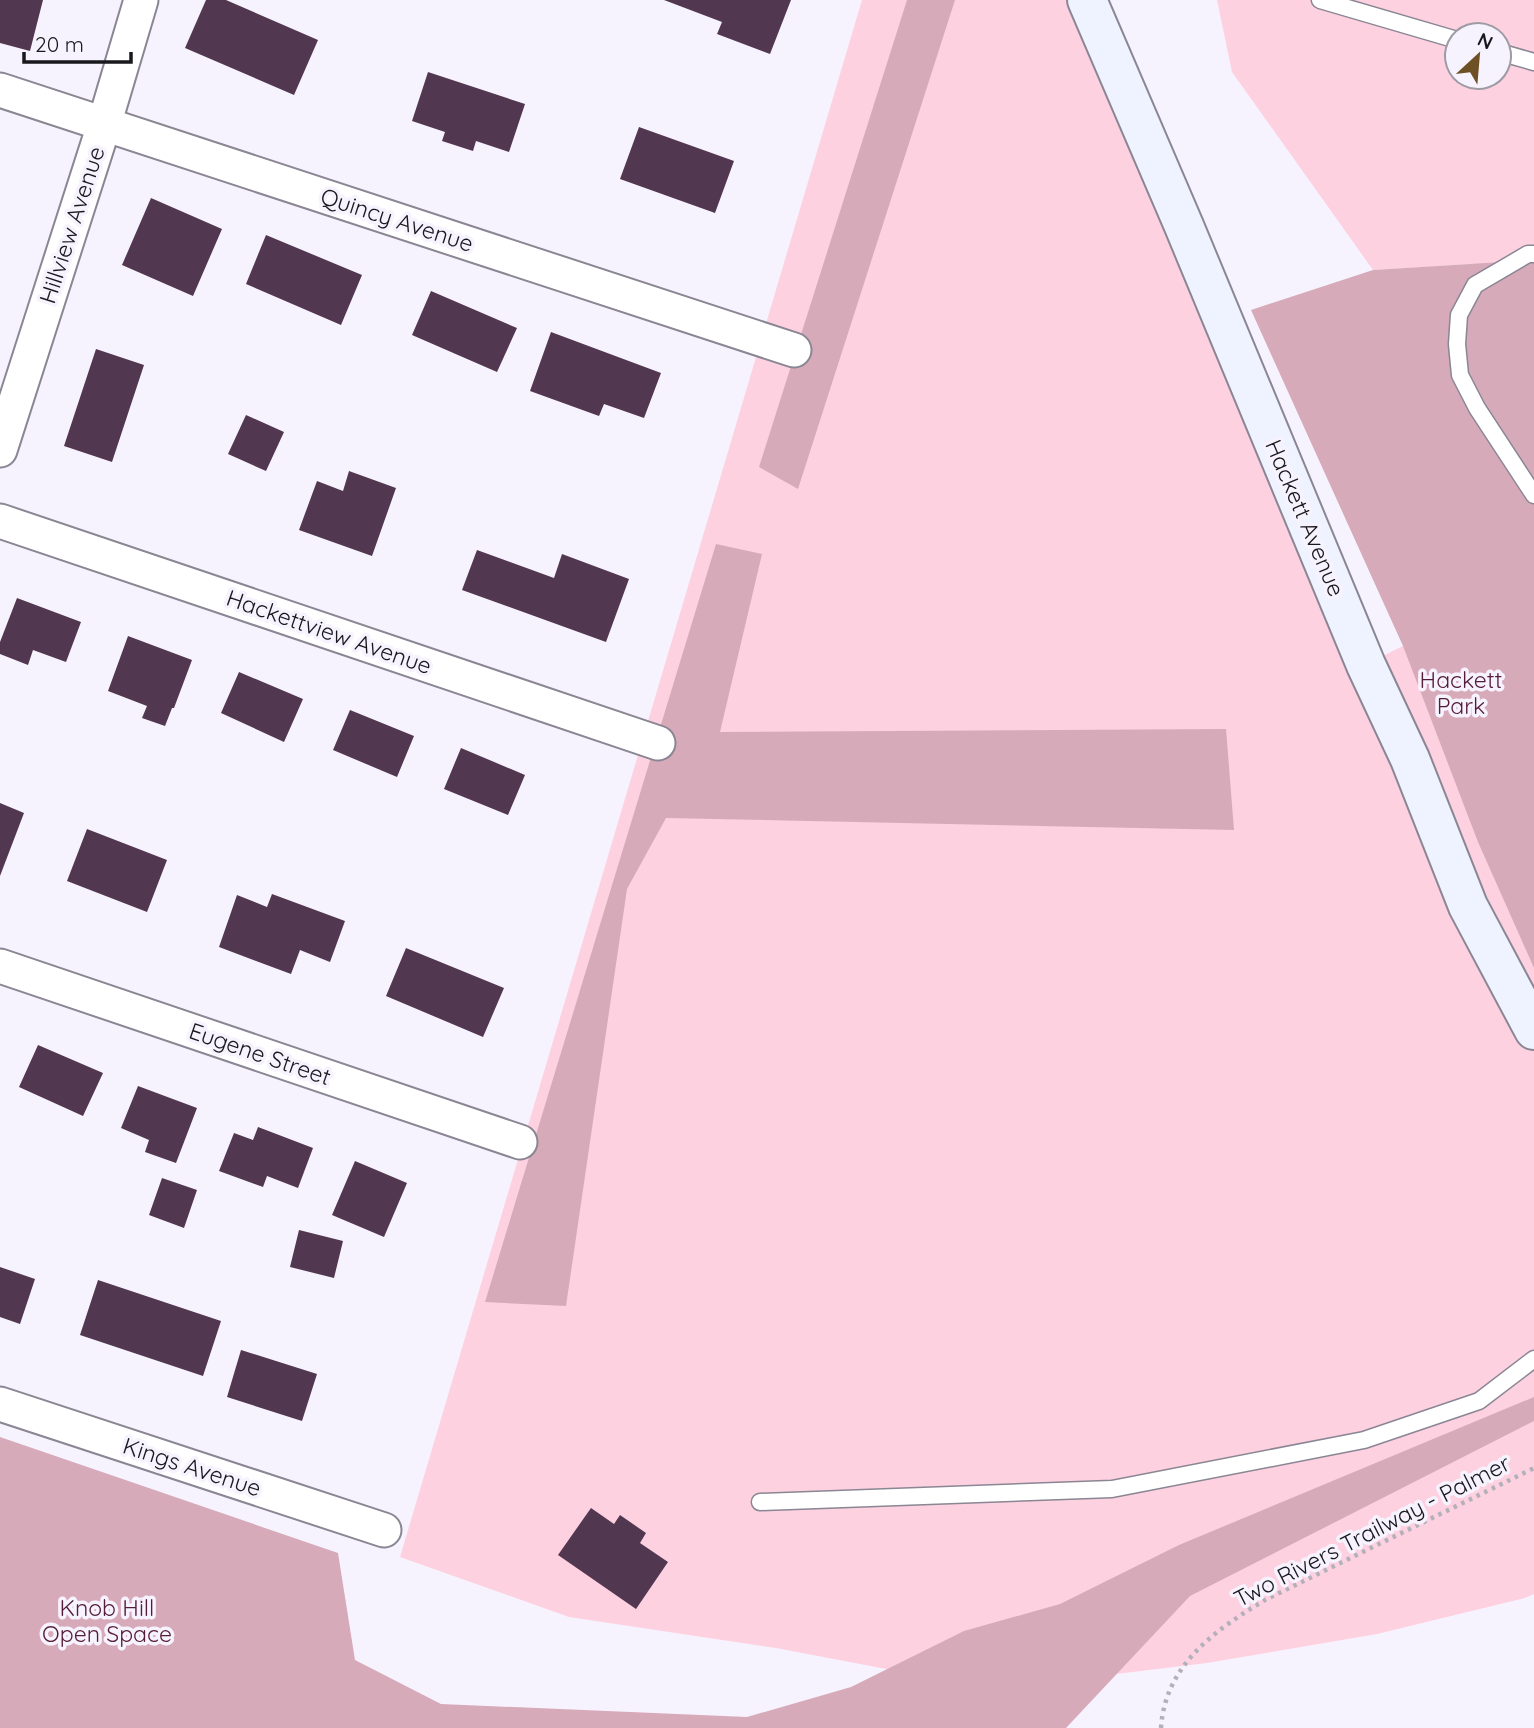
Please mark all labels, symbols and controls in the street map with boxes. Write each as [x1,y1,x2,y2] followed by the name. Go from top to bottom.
[24,21,131,65] scale bar
[1443,21,1513,91] north arrow
[1474,27,1497,55] text: N
[35,31,84,57] text: 20 m
[32,142,111,307] street label: Hillview Avenue
[317,181,477,258] street label: Quincy Avenue
[1259,435,1352,601] street label: Hackett Avenue
[223,583,436,680] street label: Hackettview Avenue
[1420,665,1503,720] park label: Hackett Park
[185,1016,335,1091] street label: Eugene Street
[119,1431,265,1503] street label: Kings Avenue
[1229,1448,1515,1613] street label: Two Rivers Trailway - Palmer
[42,1593,172,1648] park label: Knob Hill Open Space

